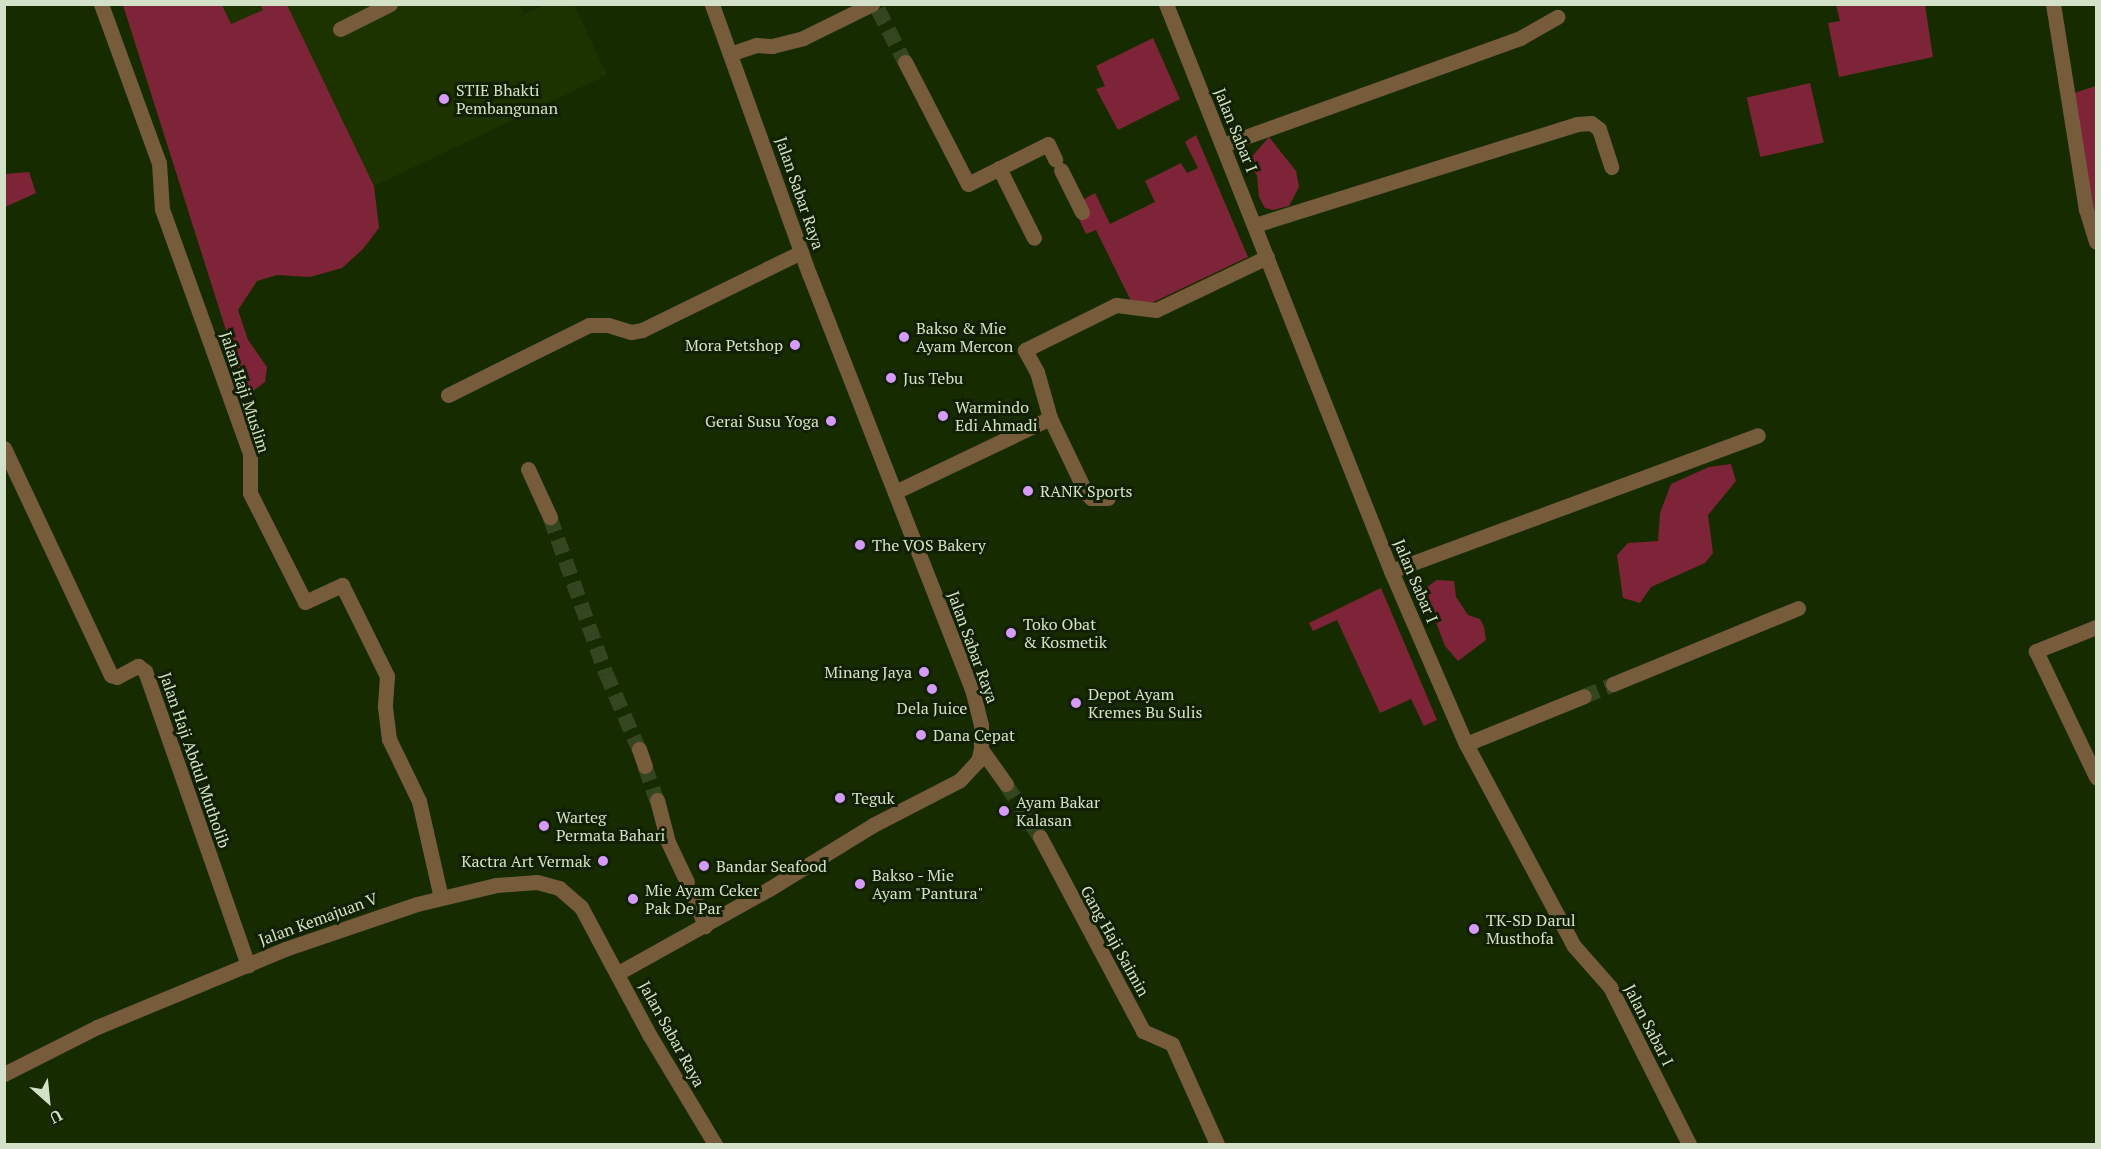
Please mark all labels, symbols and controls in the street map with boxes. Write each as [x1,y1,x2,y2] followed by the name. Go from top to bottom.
[456,80,558,118] place label: STIE Bhakti Pembangunan
[1210,85,1262,175] street label: Jalan Sabar I
[437,92,451,106] marker: STIE Bhakti Pembangunan
[772,134,828,252] street label: Jalan Sabar Raya
[916,318,1013,356] place label: Bakso & Mie Ayam Mercon
[216,329,274,455] street label: Jalan Haji Muslim
[897,330,911,344] marker: Bakso & Mie Ayam Mercon
[685,335,783,355] place label: Mora Petshop
[788,338,802,352] marker: Mora Petshop
[903,368,963,388] place label: Jus Tebu
[884,371,898,385] marker: Jus Tebu
[955,397,1038,435] place label: Warmindo Edi Ahmadi
[936,409,950,423] marker: Warmindo Edi Ahmadi
[705,411,819,431] place label: Gerai Susu Yoga
[824,414,838,428] marker: Gerai Susu Yoga
[1040,481,1133,501] place label: RANK Sports
[1021,484,1035,498] marker: RANK Sports
[872,535,986,555] place label: The VOS Bakery
[1390,536,1442,626] street label: Jalan Sabar I
[853,538,867,552] marker: The VOS Bakery
[944,588,1002,706] street label: Jalan Sabar Raya
[1023,614,1107,652] place label: Toko Obat & Kosmetik
[1004,626,1018,640] marker: Toko Obat & Kosmetik
[824,662,912,682] place label: Minang Jaya
[917,665,931,679] marker: Minang Jaya
[156,669,234,851] street label: Jalan Haji Abdul Mutholib
[925,682,939,696] marker: Dela Juice
[1088,684,1202,722] place label: Depot Ayam Kremes Bu Sulis
[1069,696,1083,710] marker: Depot Ayam Kremes Bu Sulis
[897,698,967,718] place label: Dela Juice
[933,725,1015,745] place label: Dana Cepat
[914,728,928,742] marker: Dana Cepat
[852,788,895,808] place label: Teguk
[833,791,847,805] marker: Teguk
[1016,792,1100,830] place label: Ayam Bakar Kalasan
[997,804,1011,818] marker: Ayam Bakar Kalasan
[556,807,665,845] place label: Warteg Permata Bahari
[537,819,551,833] marker: Warteg Permata Bahari
[460,851,591,871] place label: Kactra Art Vermak
[596,854,610,868] marker: Kactra Art Vermak
[716,856,827,876] place label: Bandar Seafood
[697,859,711,873] marker: Bandar Seafood
[872,865,984,903] place label: Bakso - Mie Ayam "Pantura"
[853,877,867,891] marker: Bakso - Mie Ayam "Pantura"
[645,880,759,918] place label: Mie Ayam Ceker Pak De Par
[1077,882,1153,1000] street label: Gang Haji Saimin
[256,889,380,949] street label: Jalan Kemajuan V
[626,892,640,906] marker: Mie Ayam Ceker Pak De Par
[1486,910,1576,948] place label: TK-SD Darul Musthofa
[1467,922,1481,936] marker: TK-SD Darul Musthofa
[635,978,709,1090] street label: Jalan Sabar Raya
[1620,981,1678,1069] street label: Jalan Sabar I
[18,1071,78,1131] north arrow
[46,1105,66,1129] text: U

